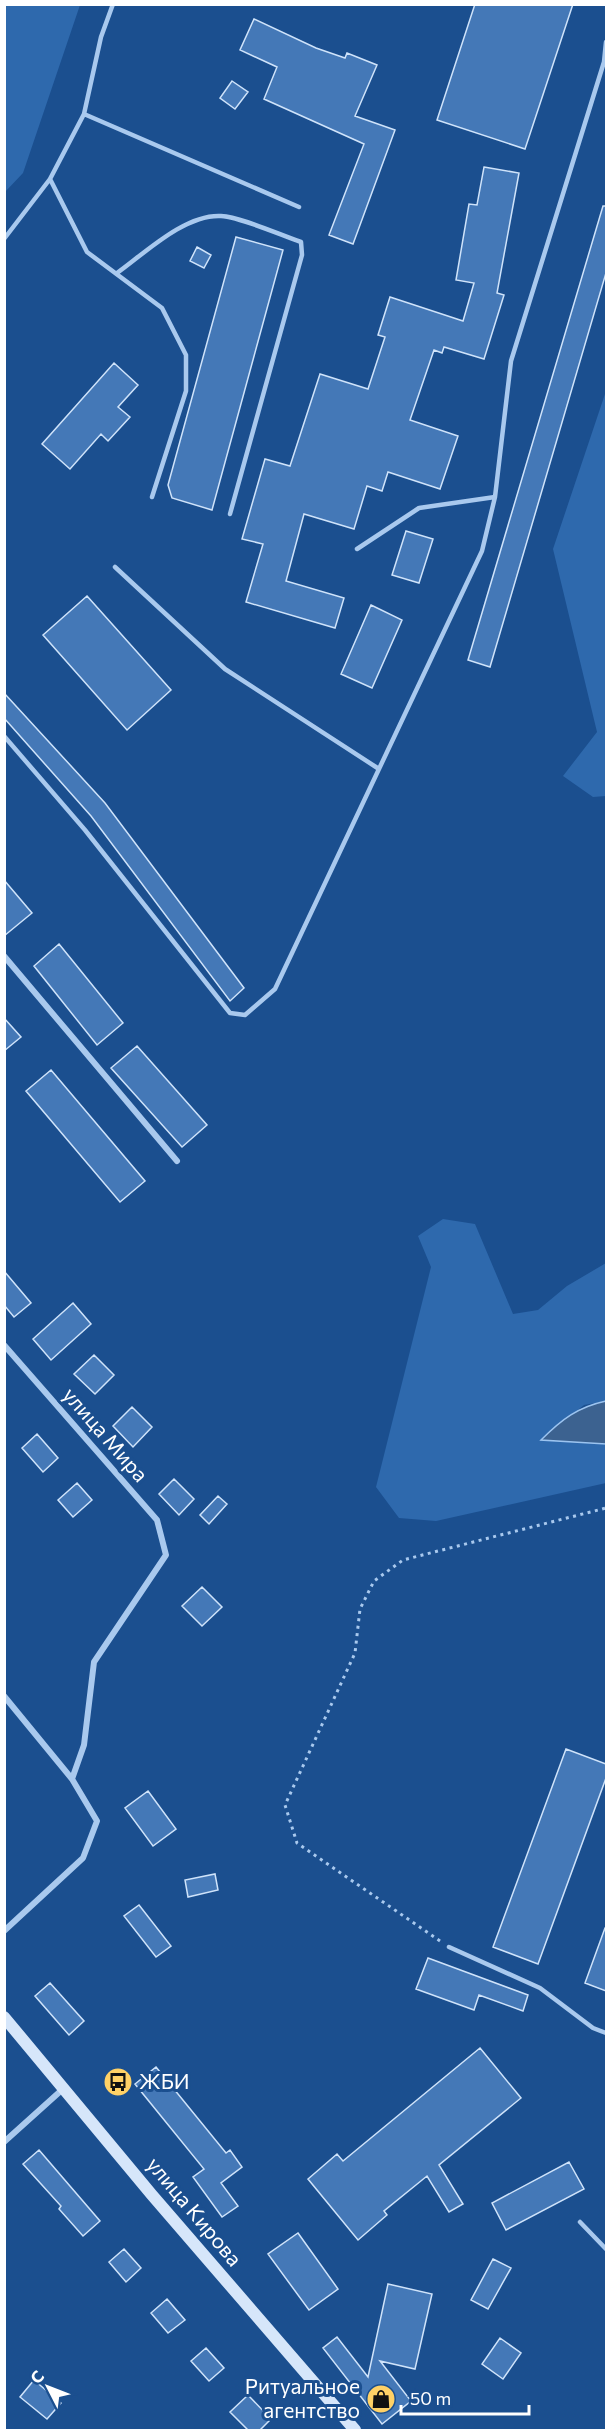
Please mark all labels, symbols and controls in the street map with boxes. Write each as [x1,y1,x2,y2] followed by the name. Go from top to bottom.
[58,1382,154,1486] street label: улица Мира
[102,2066,134,2098] bus stop icon: ЖБИ
[139,2068,190,2093] place label: ЖБИ
[142,2152,248,2271] street label: улица Кирова
[18,2357,78,2417] north arrow
[26,2366,47,2387] text: С
[245,2373,360,2422] place label: Ритуальное агентство
[401,2378,528,2416] scale bar
[365,2383,397,2415] shop icon: Ритуальное агентство
[410,2387,451,2409] text: 50 m

